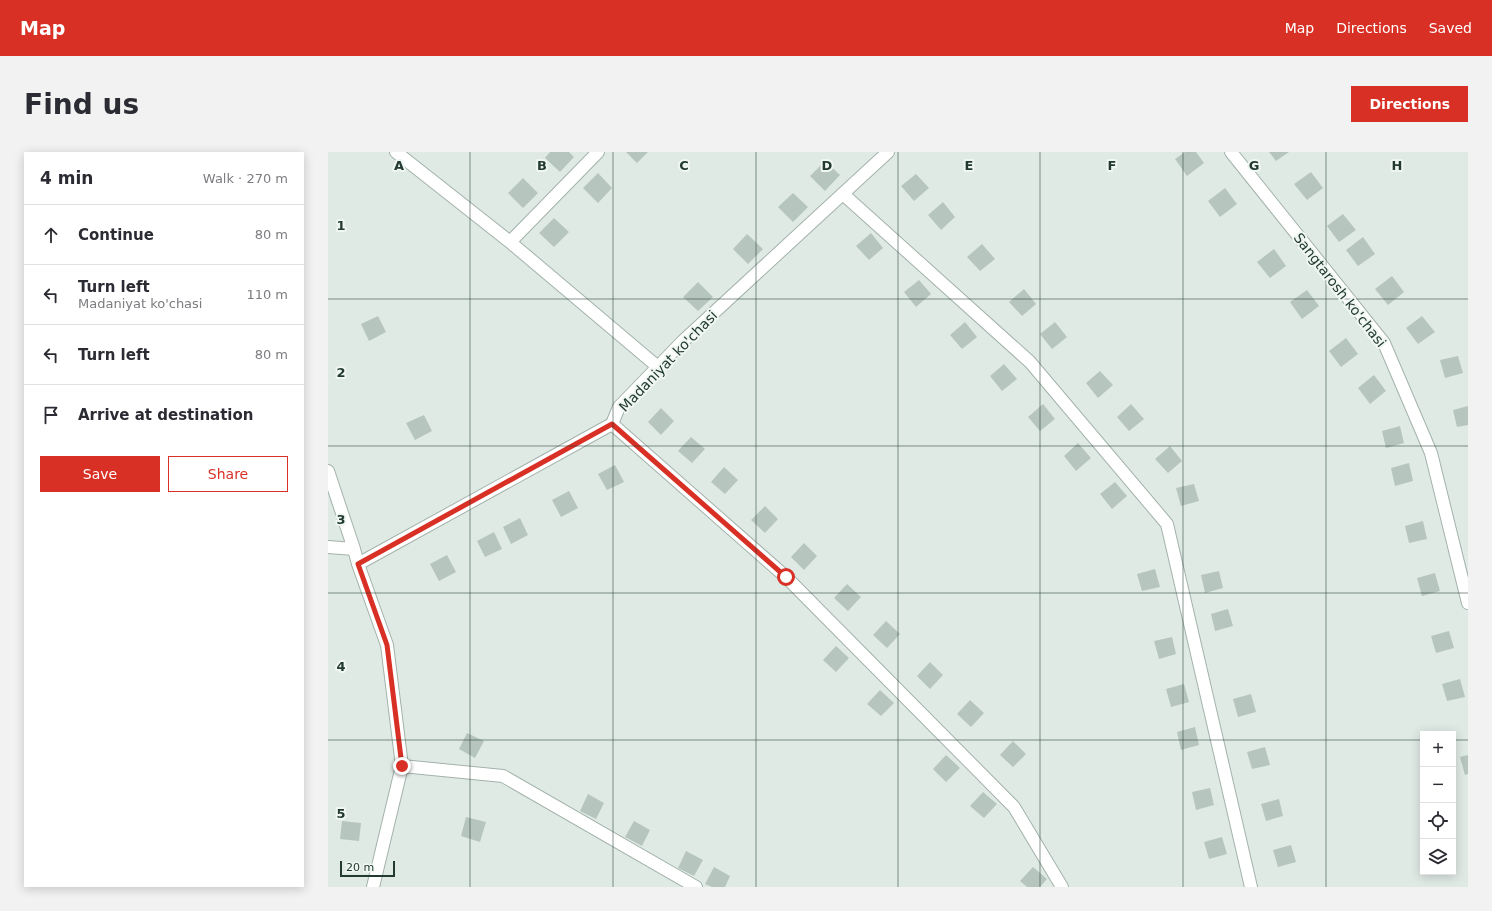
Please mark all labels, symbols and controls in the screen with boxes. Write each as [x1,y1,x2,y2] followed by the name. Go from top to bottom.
[20,17,65,39] text: Map
[1285,20,1314,36] text: Map
[1336,20,1407,36] text: Directions
[1429,20,1472,36] text: Saved
[1351,86,1468,122] button: Directions
[24,88,139,121] text: Find us
[394,158,404,173] text: A
[537,158,547,173] text: B
[679,158,689,173] text: C
[822,158,833,173] text: D
[965,158,973,173] text: E
[1108,158,1116,173] text: F
[1249,158,1259,173] text: G
[1392,158,1402,173] text: H
[40,168,93,188] text: 4 min
[203,171,288,186] text: Walk · 270 m
[336,218,346,233] text: 1
[40,224,62,246] icon: ahead
[78,226,154,244] text: Continue
[255,227,288,242] text: 80 m
[1291,230,1389,350] street label: Sangtarosh ko'chasi
[78,278,150,296] text: Turn left
[40,284,62,306] icon: left
[246,287,288,302] text: 110 m
[78,296,202,311] text: Madaniyat ko'chasi
[616,307,720,415] street label: Madaniyat ko'chasi
[40,344,62,366] icon: left
[78,346,150,364] text: Turn left
[255,347,288,362] text: 80 m
[336,365,346,380] text: 2
[40,404,62,426] icon: arrive
[78,406,253,424] text: Arrive at destination
[40,456,160,492] button: Save
[168,456,288,492] button: Share
[336,512,346,527] text: 3
[777,568,795,586] route start
[336,659,346,674] text: 4
[1420,731,1456,875] map controls
[1420,731,1456,767] button: +
[393,757,411,775] route end
[1420,767,1456,803] button: −
[1420,803,1456,839] button: locate
[336,806,346,821] text: 5
[1420,839,1456,875] button: layers
[340,859,395,878] scale bar
[346,861,374,874] text: 20 m

